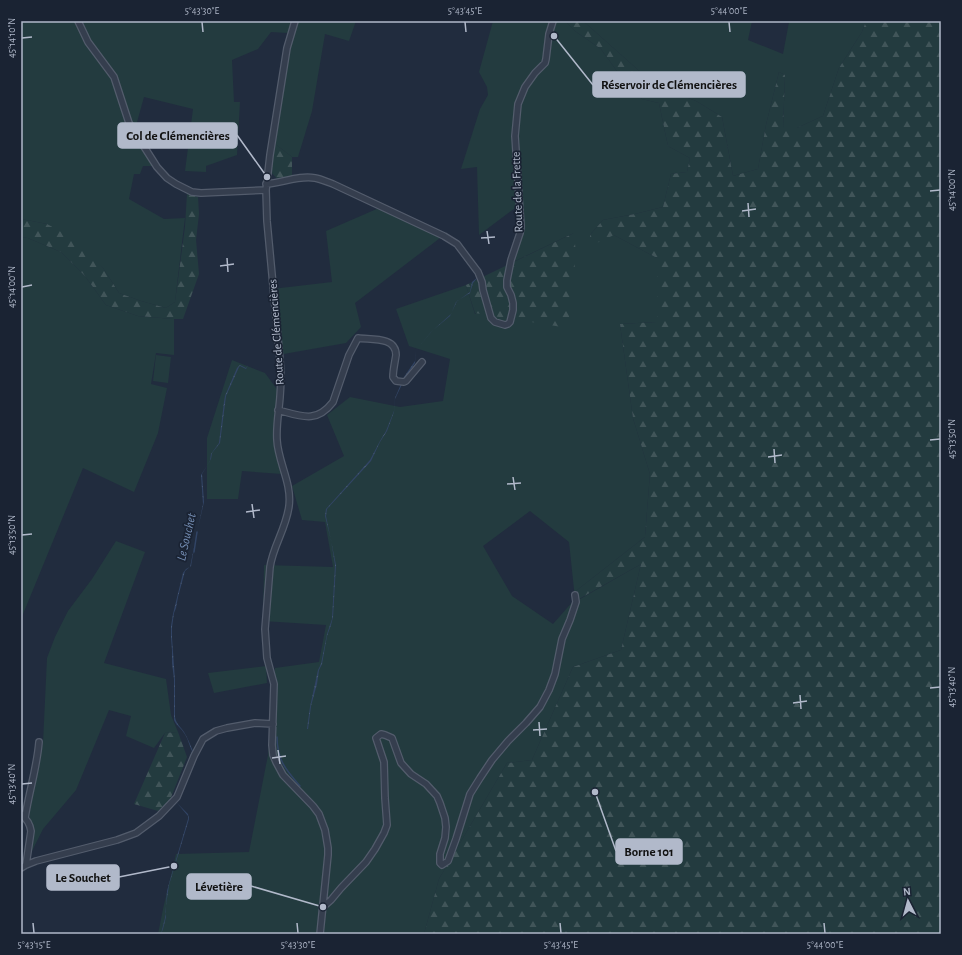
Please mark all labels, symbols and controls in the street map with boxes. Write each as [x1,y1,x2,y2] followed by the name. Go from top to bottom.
[185,6,220,16] text: 5°43'30"E
[448,6,482,16] text: 5°43'45"E
[711,6,747,16] text: 5°44'00"E
[7,18,17,58] text: 45°14'10"N
[593,72,745,97] callout: Réservoir de Clémencières
[601,79,737,92] text: Réservoir de Clémencières
[118,123,237,148] callout: Col de Clémencières
[126,130,230,143] text: Col de Clémencières
[510,151,524,233] street label: Route de la Frette
[947,169,957,211] text: 45°14'00"N
[7,266,17,308] text: 45°14'00"N
[266,279,286,385] street label: Route de Clémencières
[947,419,957,459] text: 45°13'50"N
[175,511,199,562] water label: Le Souchet
[7,515,17,555] text: 45°13'50"N
[947,667,957,707] text: 45°13'40"N
[7,764,17,804] text: 45°13'40"N
[616,839,682,864] callout: Borne 101
[624,846,674,859] text: Borne 101
[47,865,119,890] callout: Le Souchet
[55,872,111,885] text: Le Souchet
[187,874,251,899] callout: Lévetière
[195,881,243,894] text: Lévetière
[888,881,928,921] north arrow
[903,886,911,897] text: N
[18,940,51,950] text: 5°43'15"E
[281,940,316,950] text: 5°43'30"E
[544,940,578,950] text: 5°43'45"E
[807,940,843,950] text: 5°44'00"E

